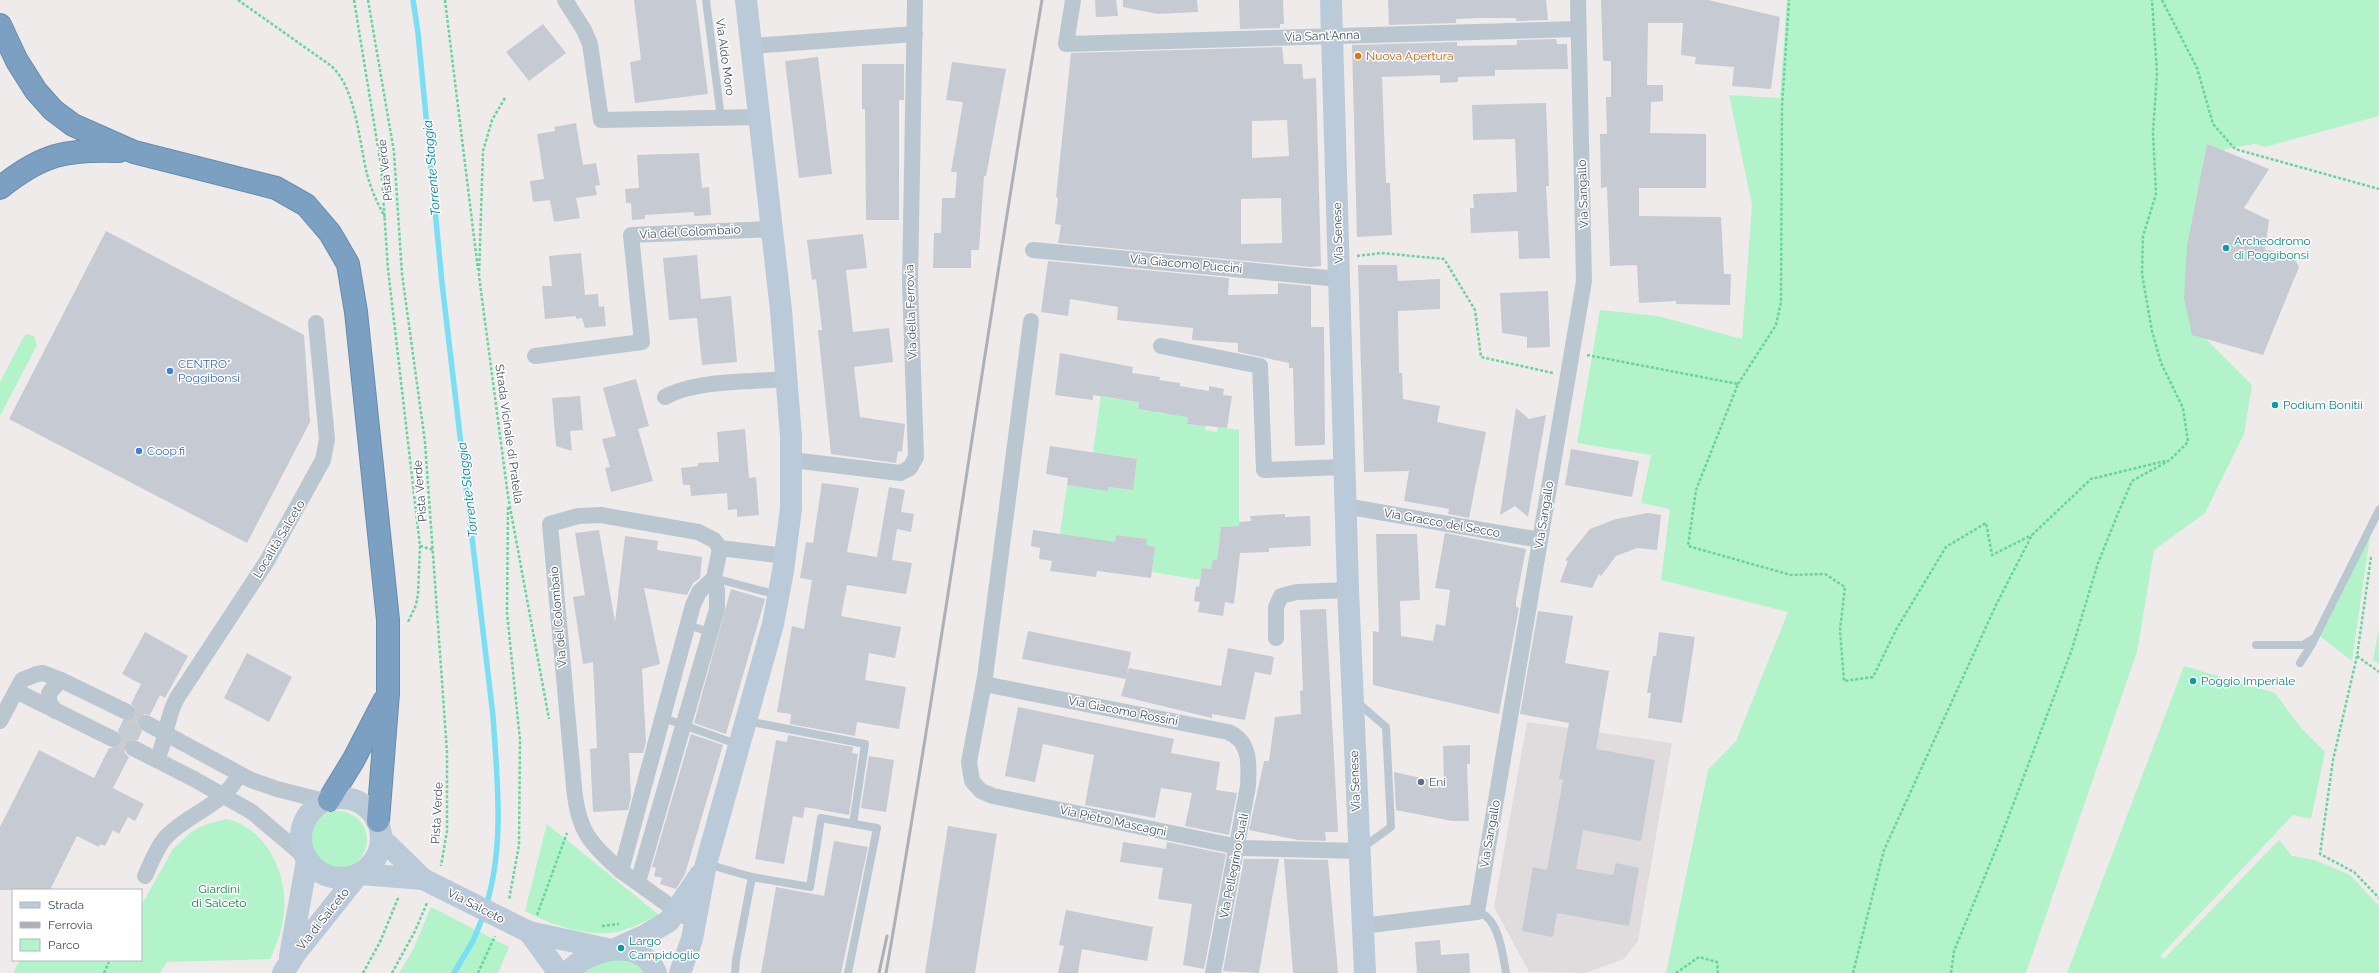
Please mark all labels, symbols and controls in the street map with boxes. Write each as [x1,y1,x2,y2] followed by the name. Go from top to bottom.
[713,18,737,96] street label: Via Aldo Moro
[1284,28,1360,44] street label: Via Sant'Anna
[1366,49,1453,63] place label: Nuova Apertura
[1353,51,1363,61] marker: Nuova Apertura
[420,119,443,216] water label: Torrente Staggia
[375,138,395,202] street label: Pista Verde
[1575,159,1591,229] street label: Via Sangallo
[1330,202,1346,264] street label: Via Senese
[639,222,741,242] street label: Via del Colombaio
[2234,234,2311,262] place label: Archeodromo di Poggibonsi
[2221,243,2231,253] marker: Archeodromo di Poggibonsi
[1129,252,1243,276] street label: Via Giacomo Puccini
[902,264,920,360] street label: Via della Ferrovia
[178,357,240,385] place label: CENTRO* Poggibonsi
[492,363,526,505] street label: Strada Vicinale di Pratella
[165,366,175,376] marker: CENTRO* Poggibonsi
[2283,398,2363,412] place label: Podium Bonitii
[2270,400,2280,410] marker: Podium Bonitii
[454,441,481,539] water label: Torrente Staggia
[147,444,185,458] place label: Coop.fi
[134,446,144,456] marker: Coop.fi
[410,459,430,523] street label: Pista Verde
[1532,480,1556,550] street label: Via Sangallo
[250,498,308,580] street label: Località Salceto
[1383,506,1501,540] street label: Via Gracco del Secco
[547,566,569,668] street label: Via del Colombaio
[2201,674,2295,688] place label: Poggio Imperiale
[2188,676,2198,686] marker: Poggio Imperiale
[1067,693,1179,729] street label: Via Giacomo Rossini
[1347,750,1363,812] street label: Via Senese
[1429,775,1446,789] place label: Eni
[1416,777,1426,787] marker: Eni
[428,782,446,844] street label: Pista Verde
[1477,799,1503,869] street label: Via Sangallo
[1058,803,1168,839] street label: Via Pietro Mascagni
[1217,812,1251,920] street label: Via Pellegrino Suali
[192,882,246,910] park label: Giardini di Salceto
[294,885,352,953] street label: Via di Salceto
[445,886,507,926] street label: Via Salceto
[12,889,142,961] legend
[48,898,84,912] text: Strada
[48,918,92,932] text: Ferrovia
[629,934,700,962] place label: Largo Campidoglio
[48,938,80,952] text: Parco
[616,943,626,953] marker: Largo Campidoglio

